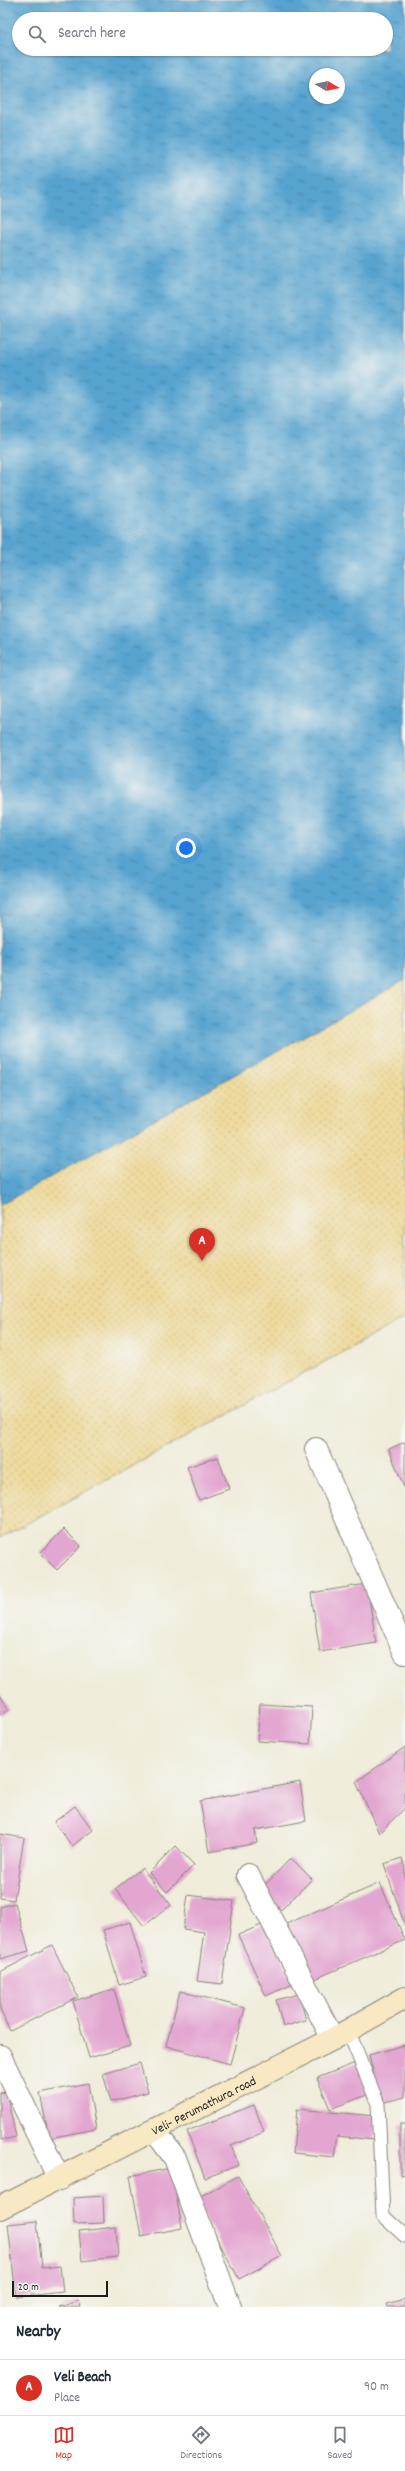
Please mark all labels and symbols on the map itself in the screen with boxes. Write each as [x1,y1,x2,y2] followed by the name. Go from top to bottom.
[309,68,345,104] north arrow
[176,838,196,858] your location
[189,1228,215,1261] pin: A
[149,2073,260,2142] street label: Veli- Perumathura road
[12,2279,108,2298] scale bar

